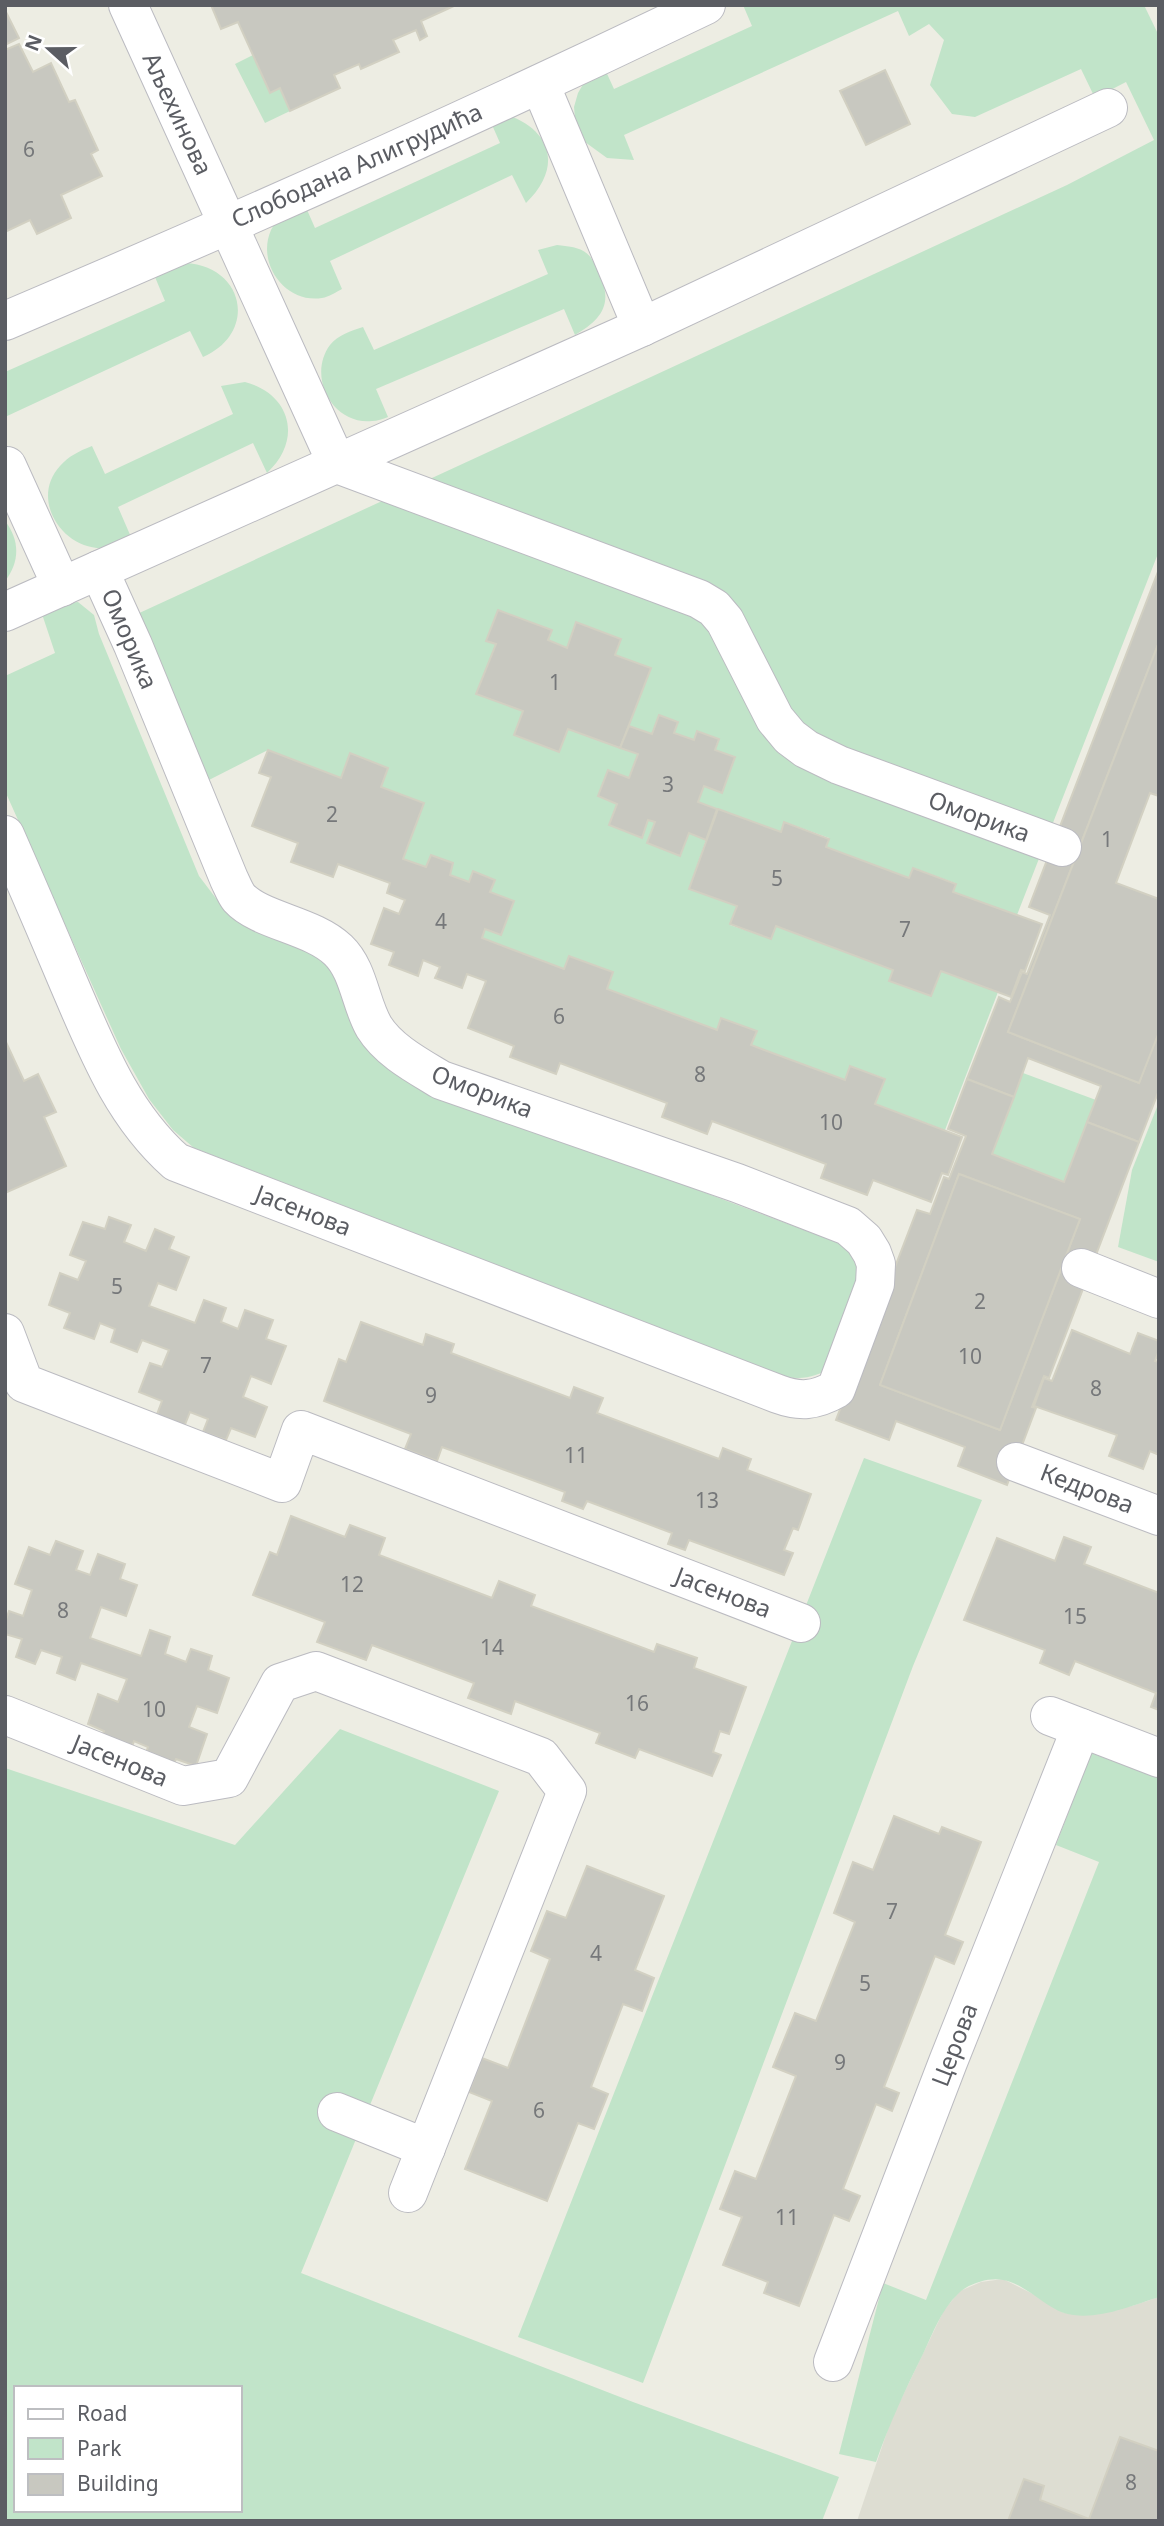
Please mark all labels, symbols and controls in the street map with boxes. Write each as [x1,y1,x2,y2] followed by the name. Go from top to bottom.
[14,14,84,84] north arrow
[18,31,48,55] text: N
[136,47,221,180] street label: Аљехинова
[226,94,487,235] street label: Слободана Алигрудића
[23,135,35,163] house number: 6
[94,583,166,694] street label: Оморика
[549,668,561,696] house number: 1
[662,770,674,798] house number: 3
[924,782,1035,849] street label: Оморика
[326,800,338,828] house number: 2
[1101,825,1113,853] house number: 1
[771,864,783,892] house number: 5
[435,907,447,935] house number: 4
[899,915,911,943] house number: 7
[553,1002,565,1030] house number: 6
[427,1056,538,1125] street label: Оморика
[694,1060,706,1088] house number: 8
[819,1108,843,1136] house number: 10
[249,1175,356,1243] street label: Јасенова
[111,1272,123,1300] house number: 5
[974,1287,986,1315] house number: 2
[958,1342,982,1370] house number: 10
[200,1351,212,1379] house number: 7
[1090,1374,1102,1402] house number: 8
[425,1381,437,1409] house number: 9
[564,1441,588,1469] house number: 11
[1036,1455,1139,1521] street label: Кедрова
[695,1486,719,1514] house number: 13
[669,1557,776,1625] street label: Јасенова
[340,1570,364,1598] house number: 12
[57,1596,69,1624] house number: 8
[1063,1602,1087,1630] house number: 15
[480,1633,504,1661] house number: 14
[625,1689,649,1717] house number: 16
[142,1695,166,1723] house number: 10
[66,1725,173,1794] street label: Јасенова
[886,1897,898,1925] house number: 7
[590,1939,602,1967] house number: 4
[859,1969,871,1997] house number: 5
[923,1998,985,2091] street label: Церова
[834,2048,846,2076] house number: 9
[533,2096,545,2124] house number: 6
[775,2203,799,2231] house number: 11
[14,2386,242,2512] legend
[77,2399,127,2427] text: Road
[77,2434,122,2462] text: Park
[1125,2468,1137,2496] house number: 8
[77,2469,159,2497] text: Building

